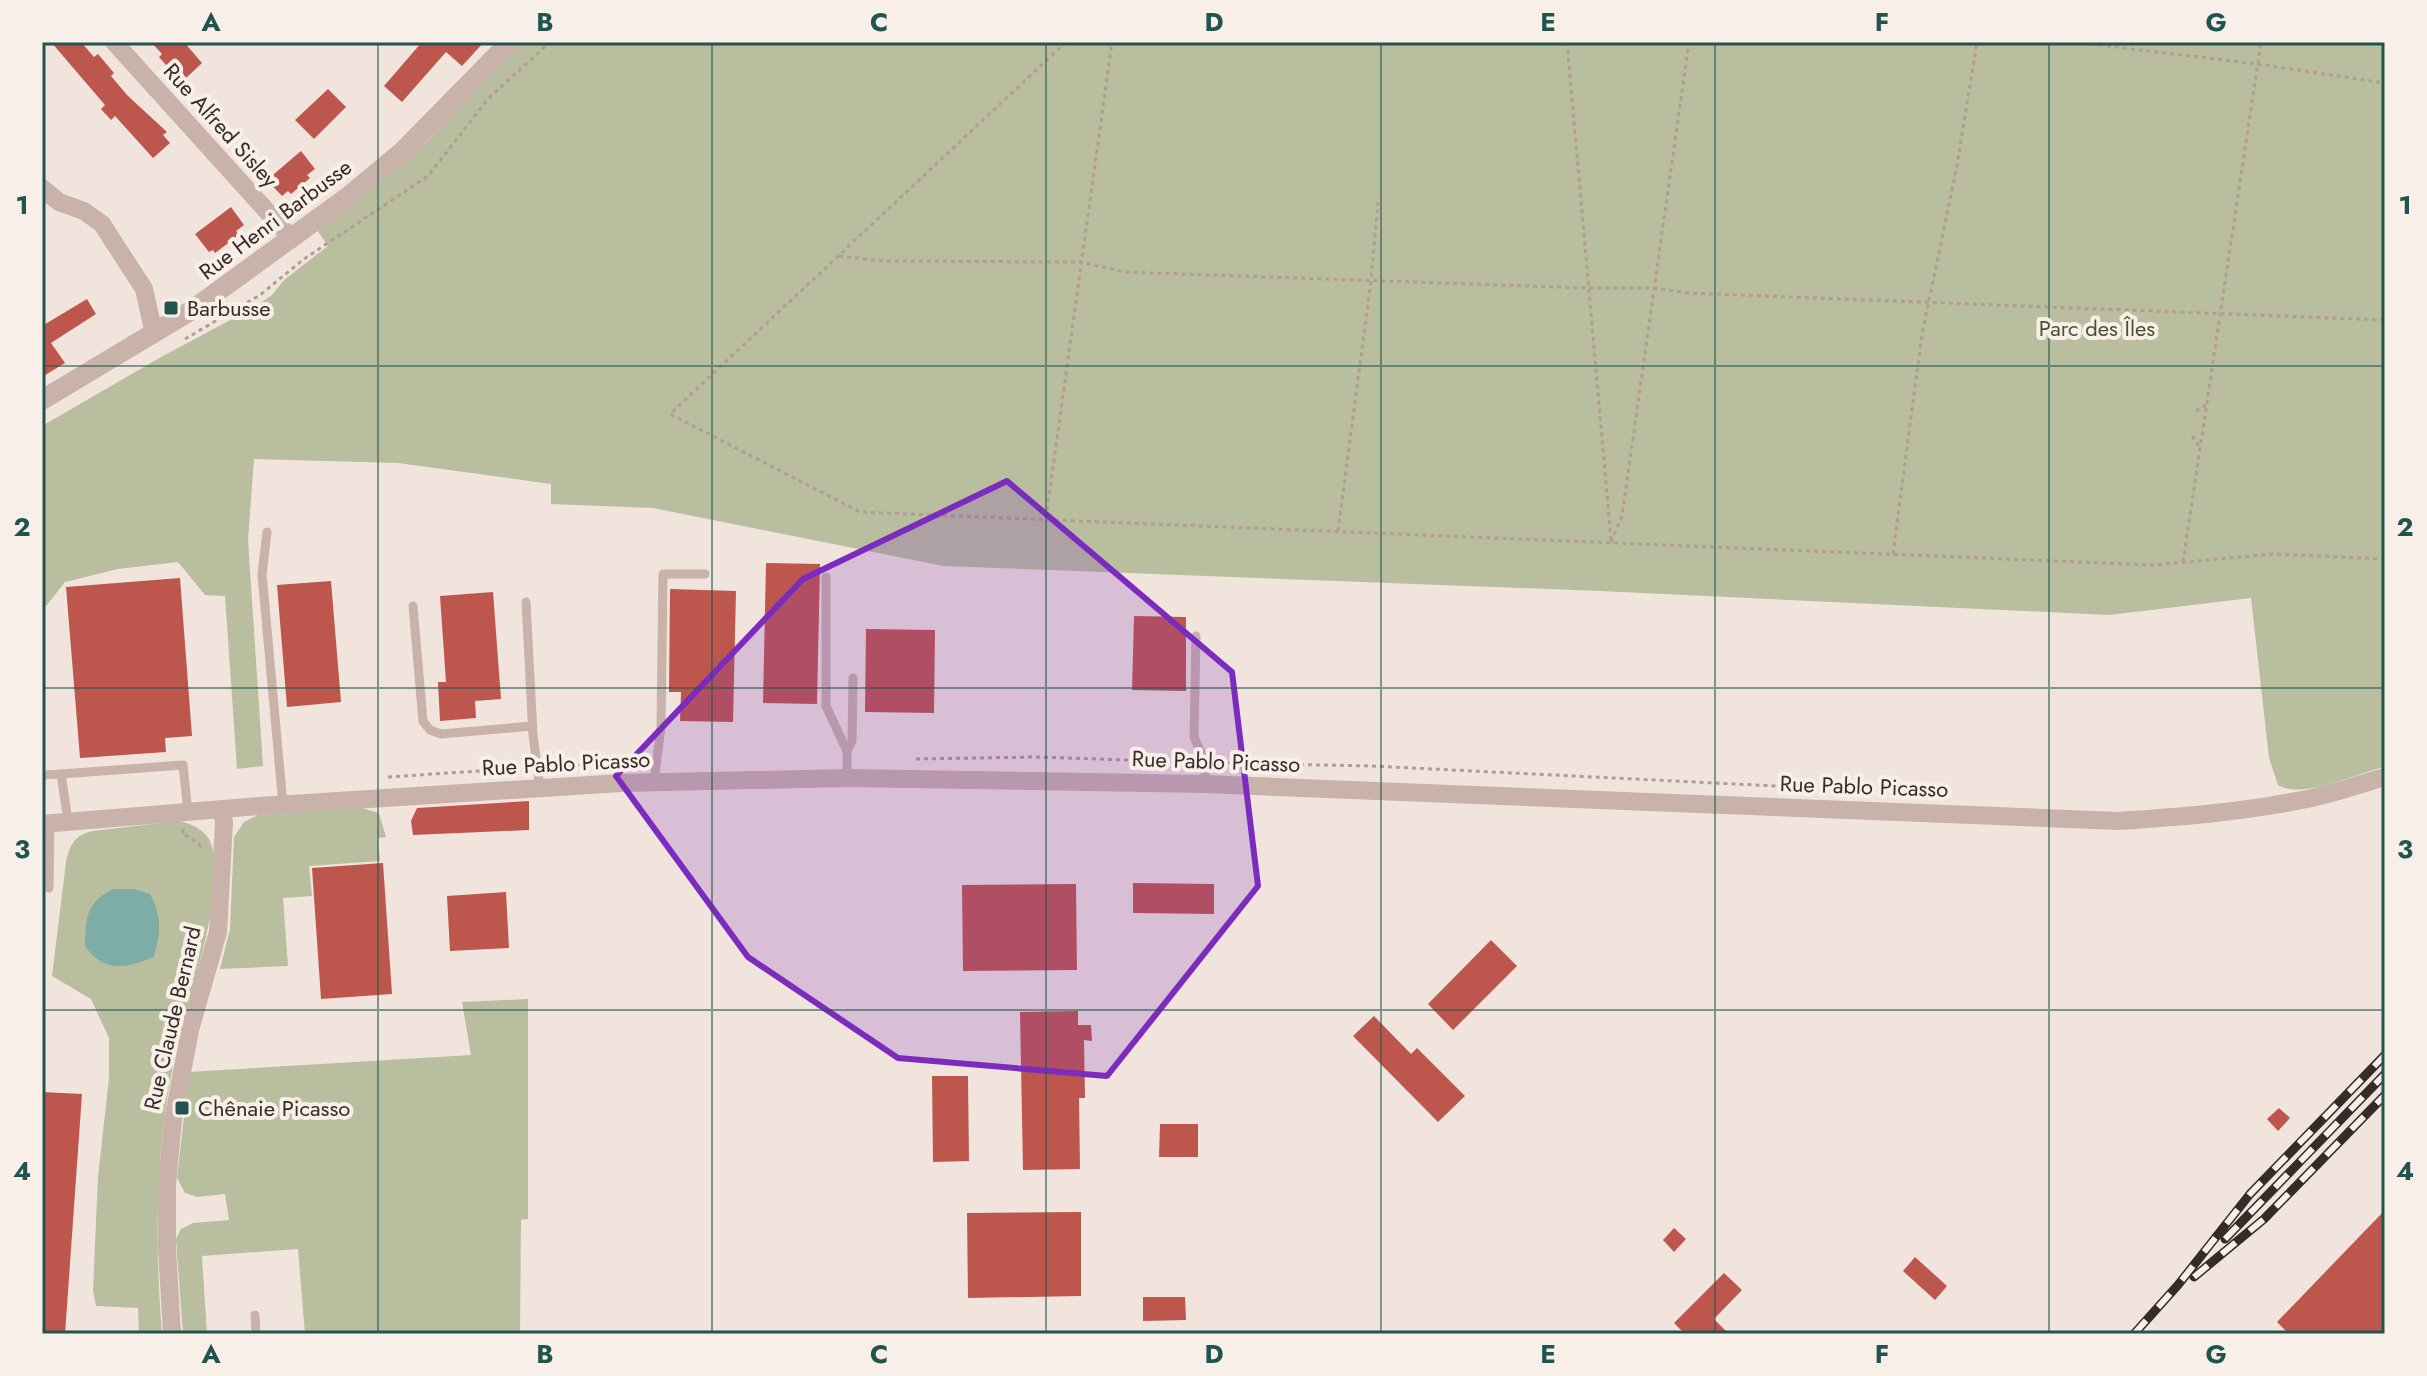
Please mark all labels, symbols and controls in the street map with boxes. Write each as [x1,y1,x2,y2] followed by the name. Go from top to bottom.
[200,3,221,41] text: A
[536,3,554,41] text: B
[870,3,888,41] text: C
[1204,3,1224,41] text: D
[1540,3,1556,41] text: E
[1875,3,1889,41] text: F
[2205,3,2227,41] text: G
[156,56,286,195] street label: Rue Alfred Sisley
[192,151,358,287] street label: Rue Henri Barbusse
[15,186,29,224] text: 1
[2398,186,2412,224] text: 1
[187,292,271,324] place label: Barbusse
[162,299,180,317] marker: Barbusse
[2039,312,2155,344] park label: Parc des Îles
[13,508,31,546] text: 2
[2396,508,2414,546] text: 2
[1131,742,1301,780] street label: Rue Pablo Picasso
[481,743,651,783] street label: Rue Pablo Picasso
[1779,767,1949,805] street label: Rue Pablo Picasso
[14,830,30,868] text: 3
[2397,830,2413,868] text: 3
[135,923,209,1113] street label: Rue Claude Bernard
[198,1092,350,1124] place label: Chênaie Picasso
[173,1099,191,1117] marker: Chênaie Picasso
[13,1152,31,1190] text: 4
[2396,1152,2414,1190] text: 4
[200,1335,221,1373] text: A
[536,1335,554,1373] text: B
[870,1335,888,1373] text: C
[1204,1335,1224,1373] text: D
[1540,1335,1556,1373] text: E
[1875,1335,1889,1373] text: F
[2205,1335,2227,1373] text: G

